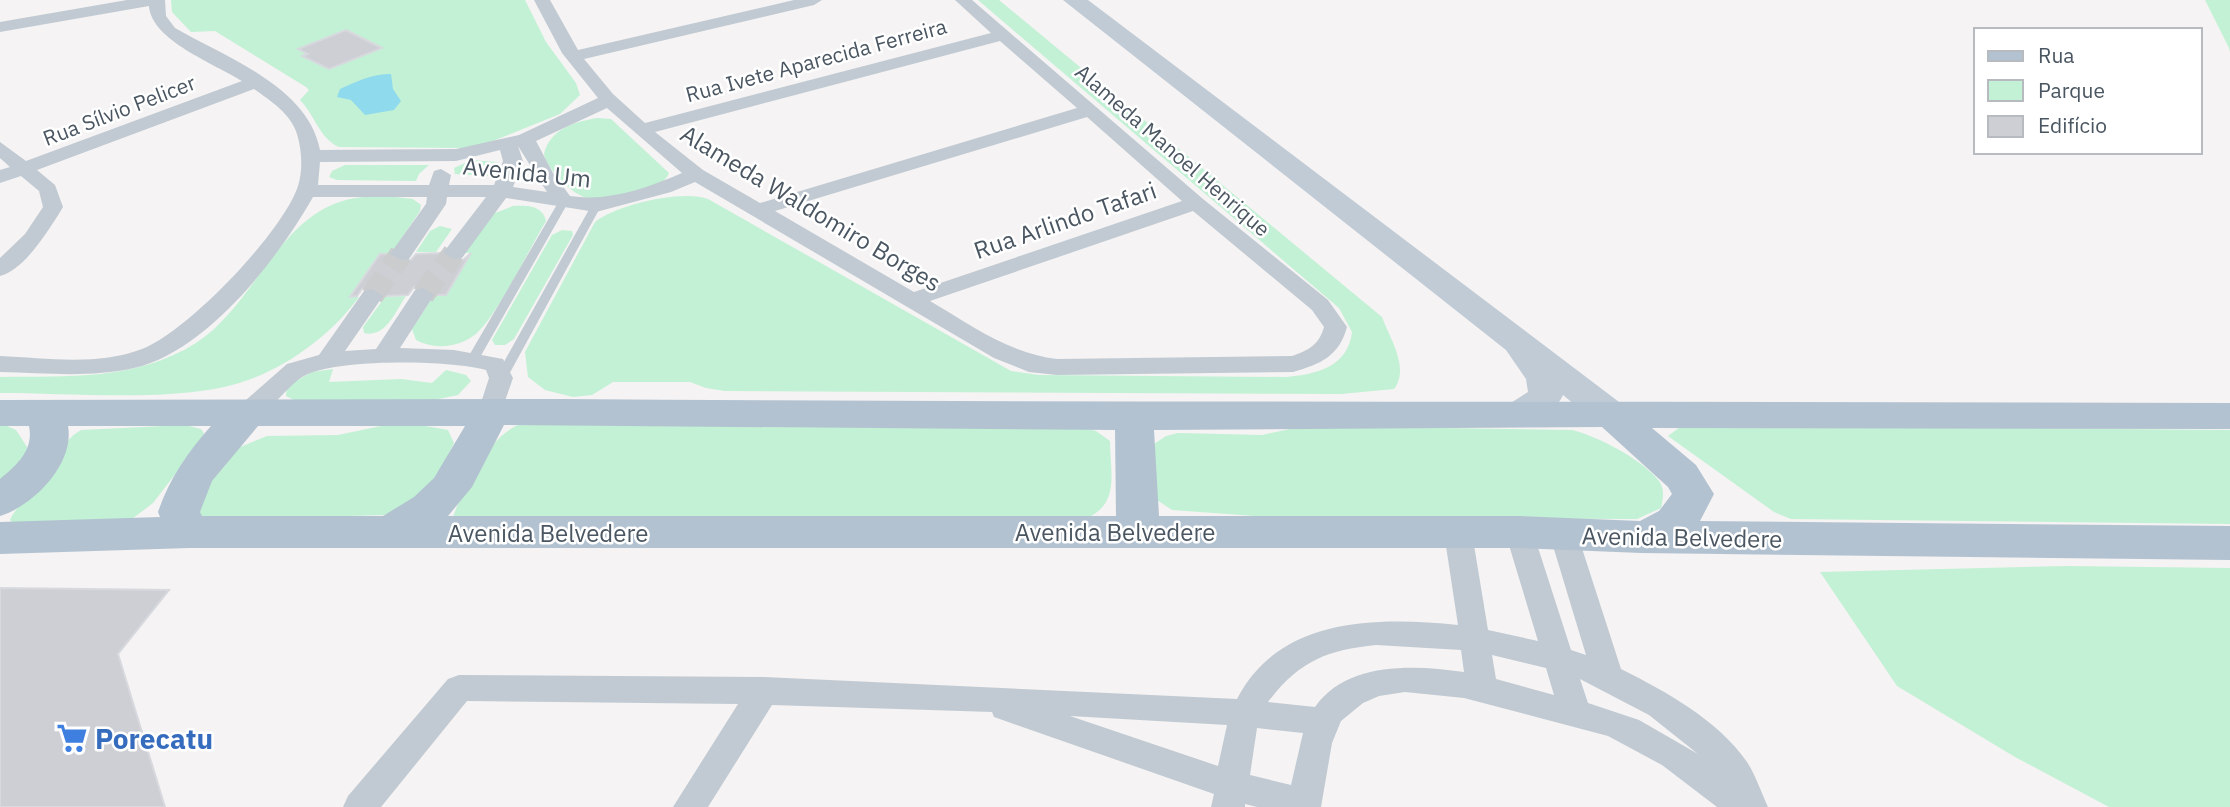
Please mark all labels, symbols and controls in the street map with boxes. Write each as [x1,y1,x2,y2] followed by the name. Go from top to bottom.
[682,12,950,108] street label: Rua Ivete Aparecida Ferreira
[1974,28,2202,154] legend
[2038,41,2075,69] text: Rua
[1070,58,1276,242] street label: Alameda Manoel Henrique
[39,68,200,152] street label: Rua Sílvio Pelicer
[2038,76,2105,104] text: Parque
[2038,111,2107,139] text: Edifício
[675,117,947,299] street label: Alameda Waldomiro Borges
[461,149,593,195] street label: Avenida Um
[969,174,1161,266] street label: Rua Arlindo Tafari
[1015,516,1215,548] street label: Avenida Belvedere
[448,517,648,549] street label: Avenida Belvedere
[1581,519,1783,555] street label: Avenida Belvedere
[95,720,213,757] place label: Porecatu
[55,721,89,755] supermarket icon: Porecatu

